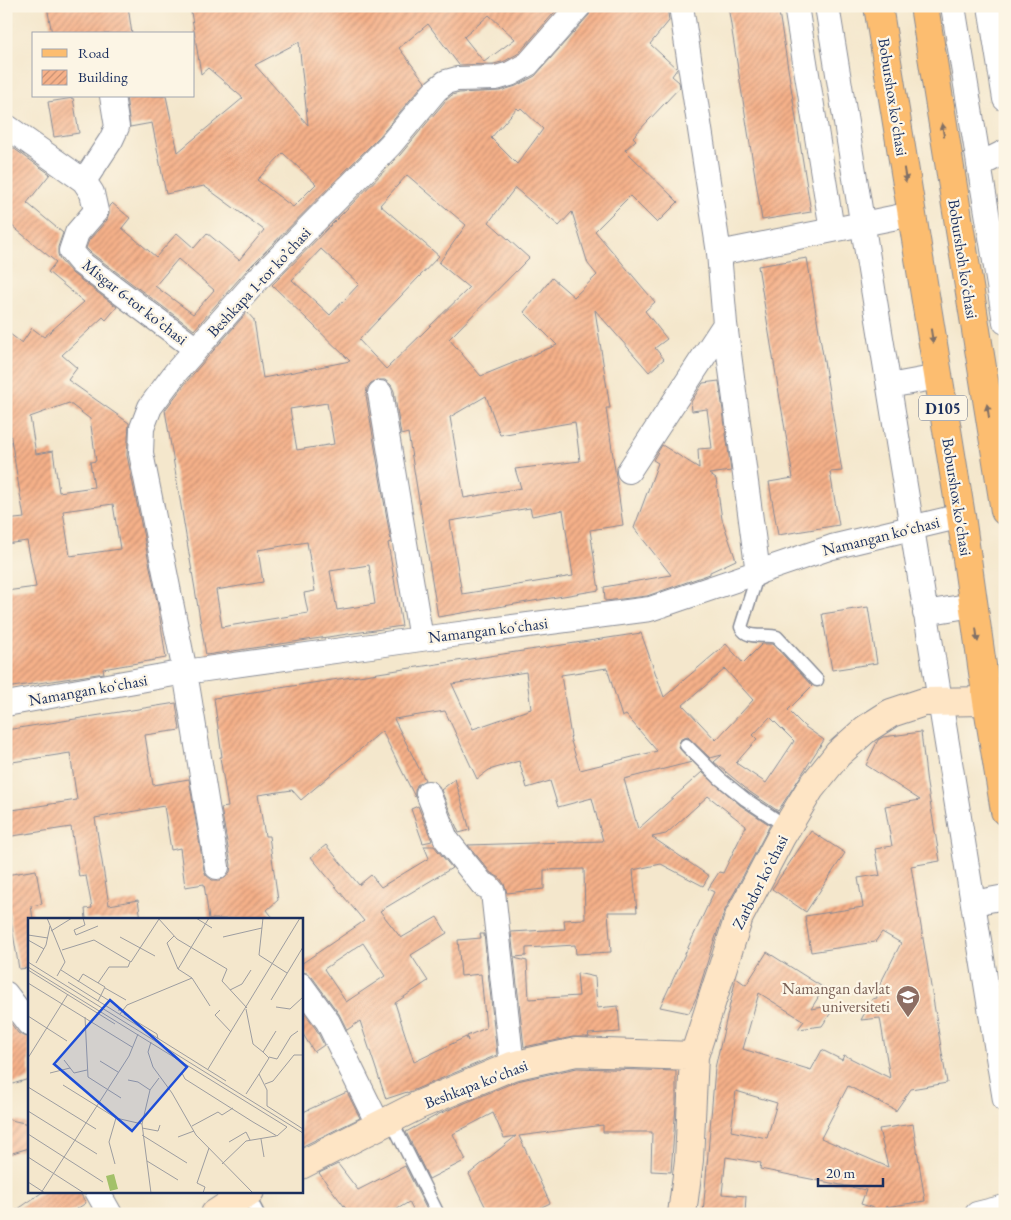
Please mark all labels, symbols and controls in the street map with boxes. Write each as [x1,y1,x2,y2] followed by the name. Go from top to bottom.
[32,32,195,98] legend
[873,37,913,157] street label: Boburshox ko'chasi
[78,43,110,62] text: Road
[78,67,128,86] text: Building
[938,121,946,137] one-way arrow
[902,168,910,184] one-way arrow
[943,198,983,320] street label: Boburshoh koʻchasi
[203,223,315,341] street label: Beshkapa 1-tor koʼchasi
[78,254,192,350] street label: Misgar 6-tor koʼchasi
[928,328,936,344] one-way arrow
[919,396,967,420] road number: D105
[984,403,992,419] one-way arrow
[937,437,977,557] street label: Boburshox ko'chasi
[820,511,942,561] street label: Namangan koʻchasi
[427,612,549,648] street label: Namangan koʻchasi
[974,627,982,643] one-way arrow
[27,669,149,711] street label: Namangan koʻchasi
[727,831,793,933] street label: Zarbdor koʻchasi
[28,918,302,1192] inset map
[782,978,890,1017] place label: Namangan davlat universiteti
[895,984,921,1018] school or university icon: Namangan davlat universiteti
[421,1055,531,1113] street label: Beshkapa ko'chasi
[818,1155,884,1187] scale bar
[826,1163,855,1182] text: 20 m

